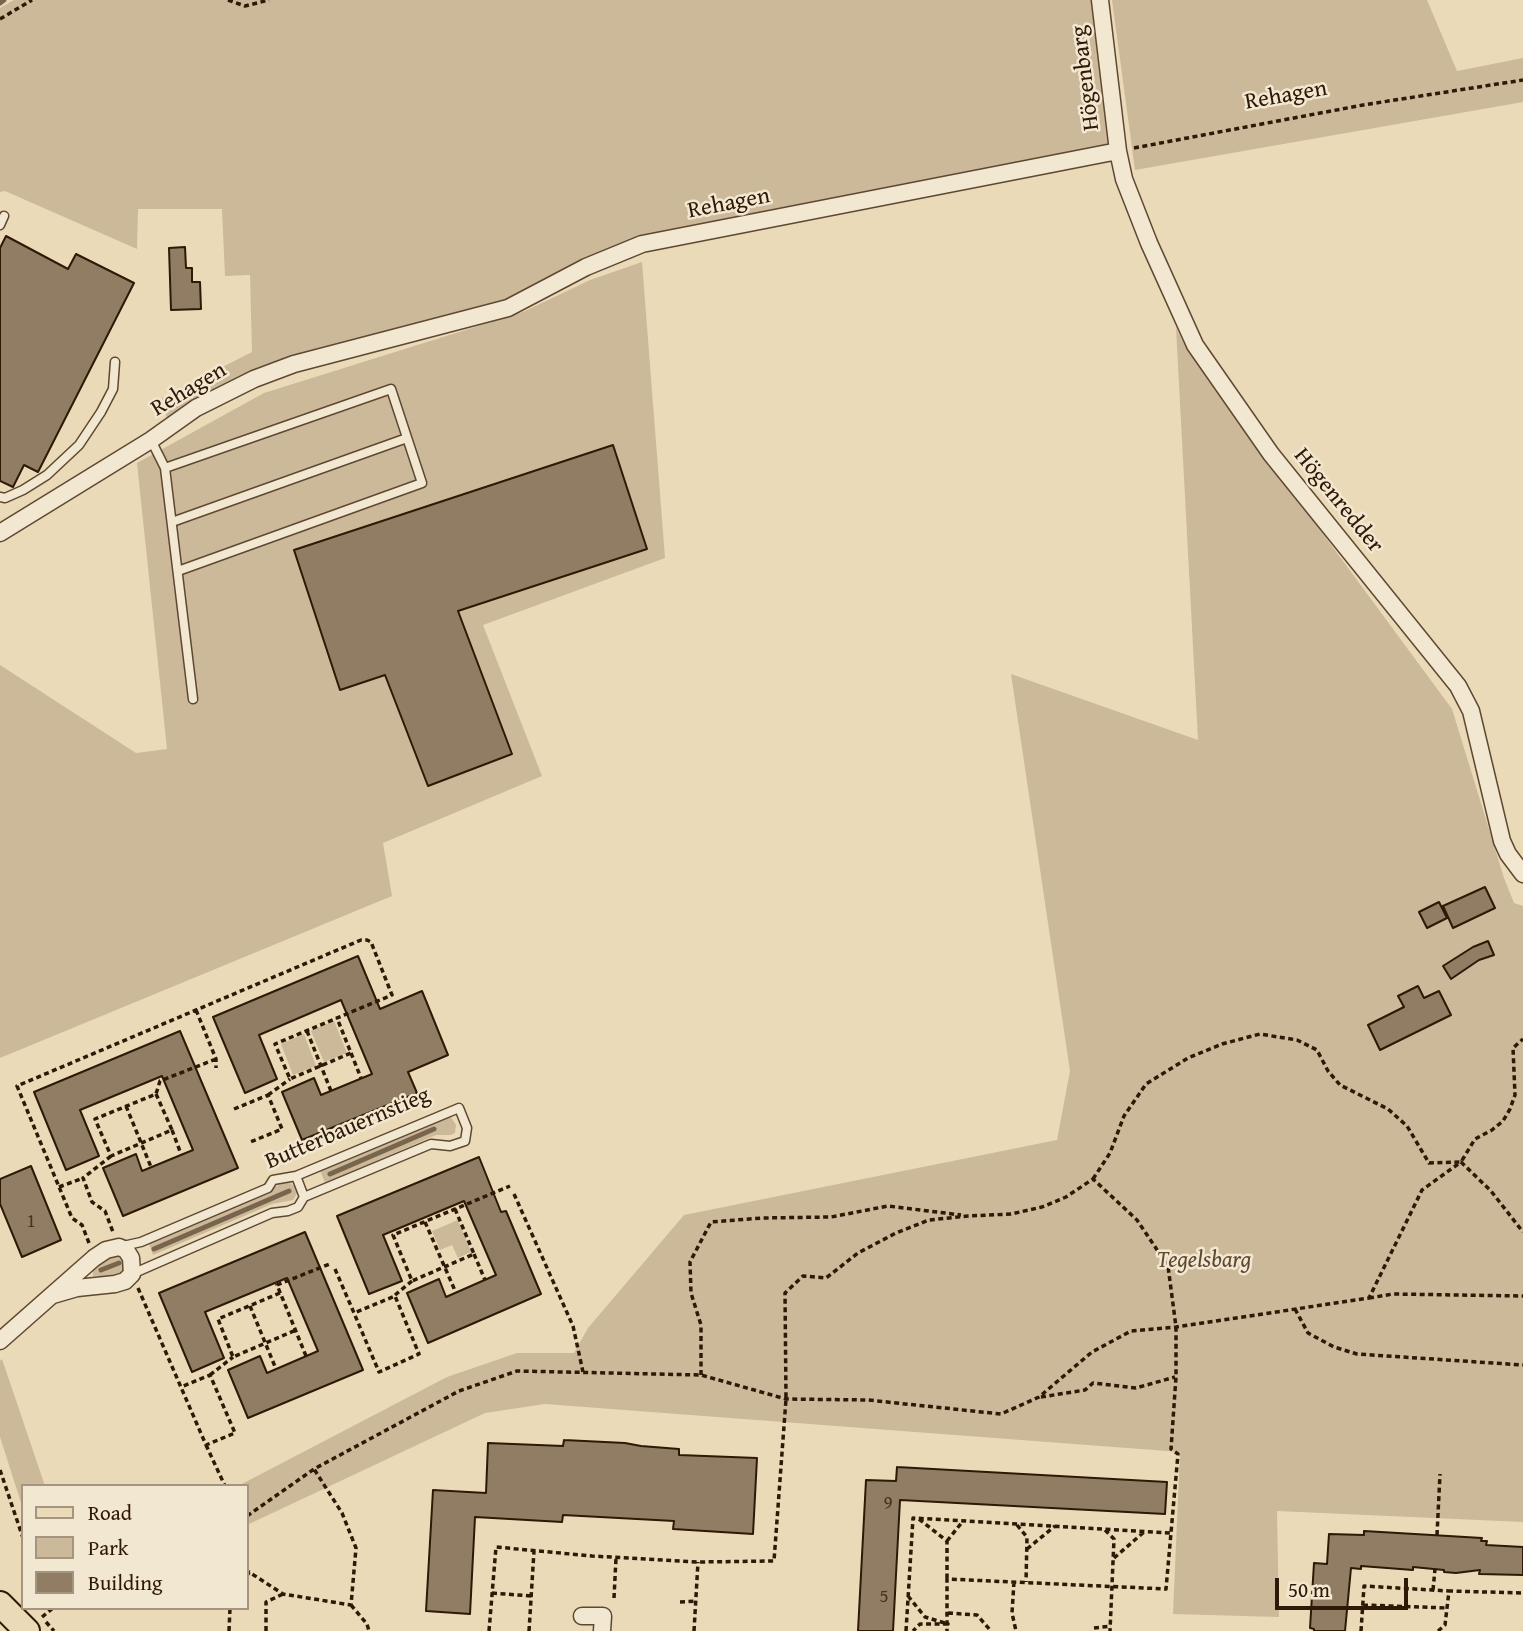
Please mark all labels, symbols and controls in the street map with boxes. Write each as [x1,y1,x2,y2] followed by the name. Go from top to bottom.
[1066,24,1106,132] street label: Högenbarg
[1243,75,1329,117] street label: Rehagen
[686,183,772,225] street label: Rehagen
[146,357,232,423] street label: Rehagen
[1287,443,1389,559] street label: Högenredder
[261,1082,435,1176] street label: Butterbauernstieg
[26,1211,36,1233] house number: 1
[1157,1247,1251,1275] park label: Tegelsbarg
[21,1484,248,1610] legend
[883,1493,893,1515] house number: 9
[88,1497,132,1528] text: Road
[88,1532,129,1563] text: Park
[1278,1564,1411,1608] scale bar
[88,1567,162,1598] text: Building
[1288,1574,1330,1605] text: 50 m
[879,1586,889,1608] house number: 5

